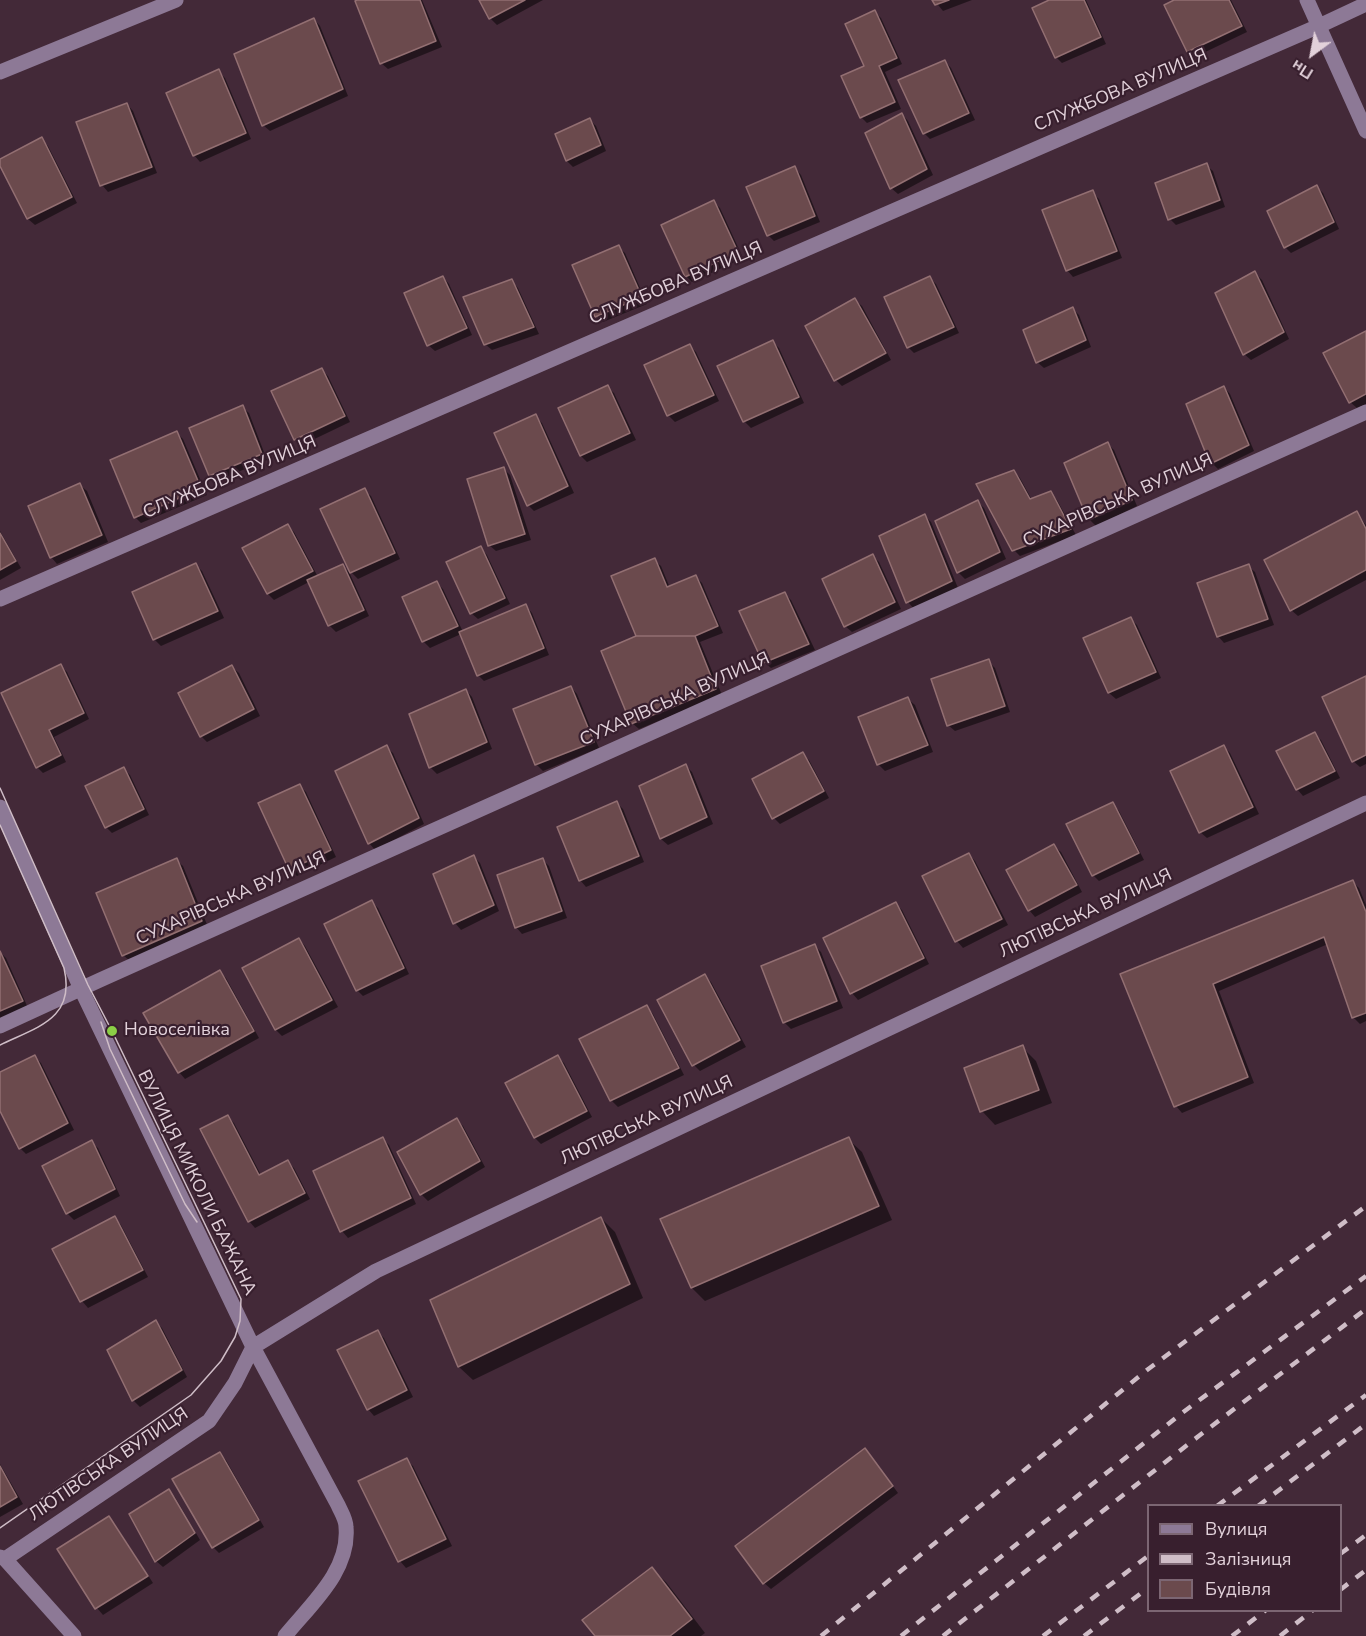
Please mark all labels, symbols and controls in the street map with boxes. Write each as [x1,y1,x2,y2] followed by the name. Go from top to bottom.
[1282,24,1342,84] north arrow
[1031,45,1211,137] street label: СЛУЖБОВА ВУЛИЦЯ
[1287,54,1318,84] text: Пн
[586,238,766,330] street label: СЛУЖБОВА ВУЛИЦЯ
[140,432,320,524] street label: СЛУЖБОВА ВУЛИЦЯ
[1020,449,1216,553] street label: СУХАРІВСЬКА ВУЛИЦЯ
[577,648,773,752] street label: СУХАРІВСЬКА ВУЛИЦЯ
[133,847,329,951] street label: СУХАРІВСЬКА ВУЛИЦЯ
[996,865,1176,963] street label: ЛЮТІВСЬКА ВУЛИЦЯ
[124,1020,230,1042] place label: Новоселівка
[105,1024,119,1038] marker: Новоселівка
[132,1067,260,1299] street label: ВУЛИЦЯ МИКОЛИ БАЖАНА
[557,1072,737,1170] street label: ЛЮТІВСЬКА ВУЛИЦЯ
[25,1404,193,1526] street label: ЛЮТІВСЬКА ВУЛИЦЯ
[1147,1504,1342,1612] legend
[1205,1517,1267,1541] text: Вулиця
[1205,1547,1291,1571] text: Залізниця
[1205,1577,1271,1601] text: Будівля

